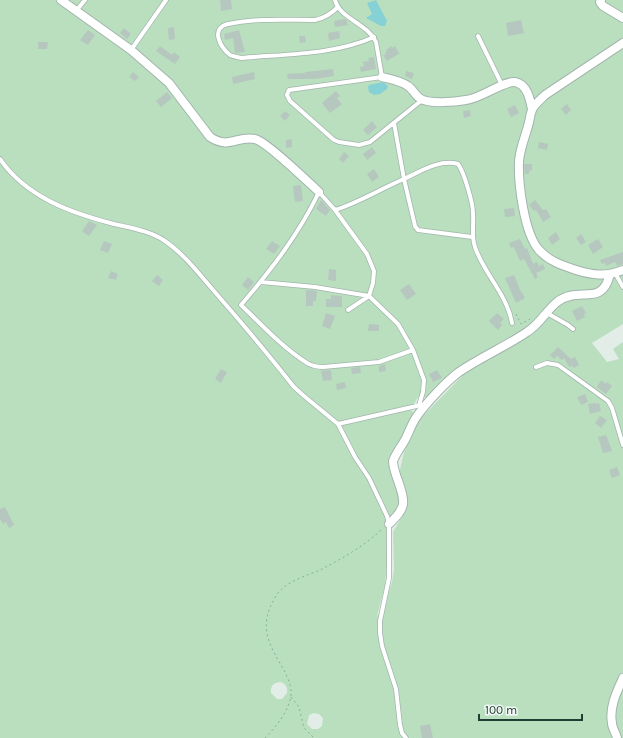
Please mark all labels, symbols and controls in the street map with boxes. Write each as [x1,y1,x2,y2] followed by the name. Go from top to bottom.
[479,696,582,722] scale bar
[485,703,517,717] text: 100 m

